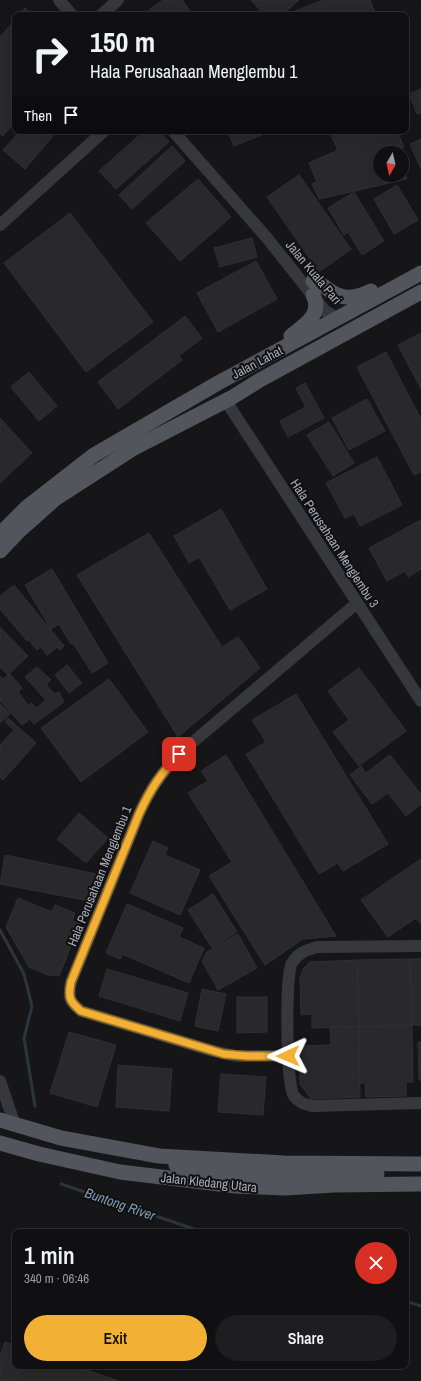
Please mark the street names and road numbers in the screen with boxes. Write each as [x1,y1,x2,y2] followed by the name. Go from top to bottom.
[282,237,345,308] street label: Jalan Kuala Pari
[229,342,286,383] street label: Jalan Lahat
[287,476,383,611] street label: Hala Perusahaan Menglembu 3
[64,803,135,949] street label: Hala Perusahaan Menglembu 1
[160,1169,258,1196] street label: Jalan Kledang Utara

